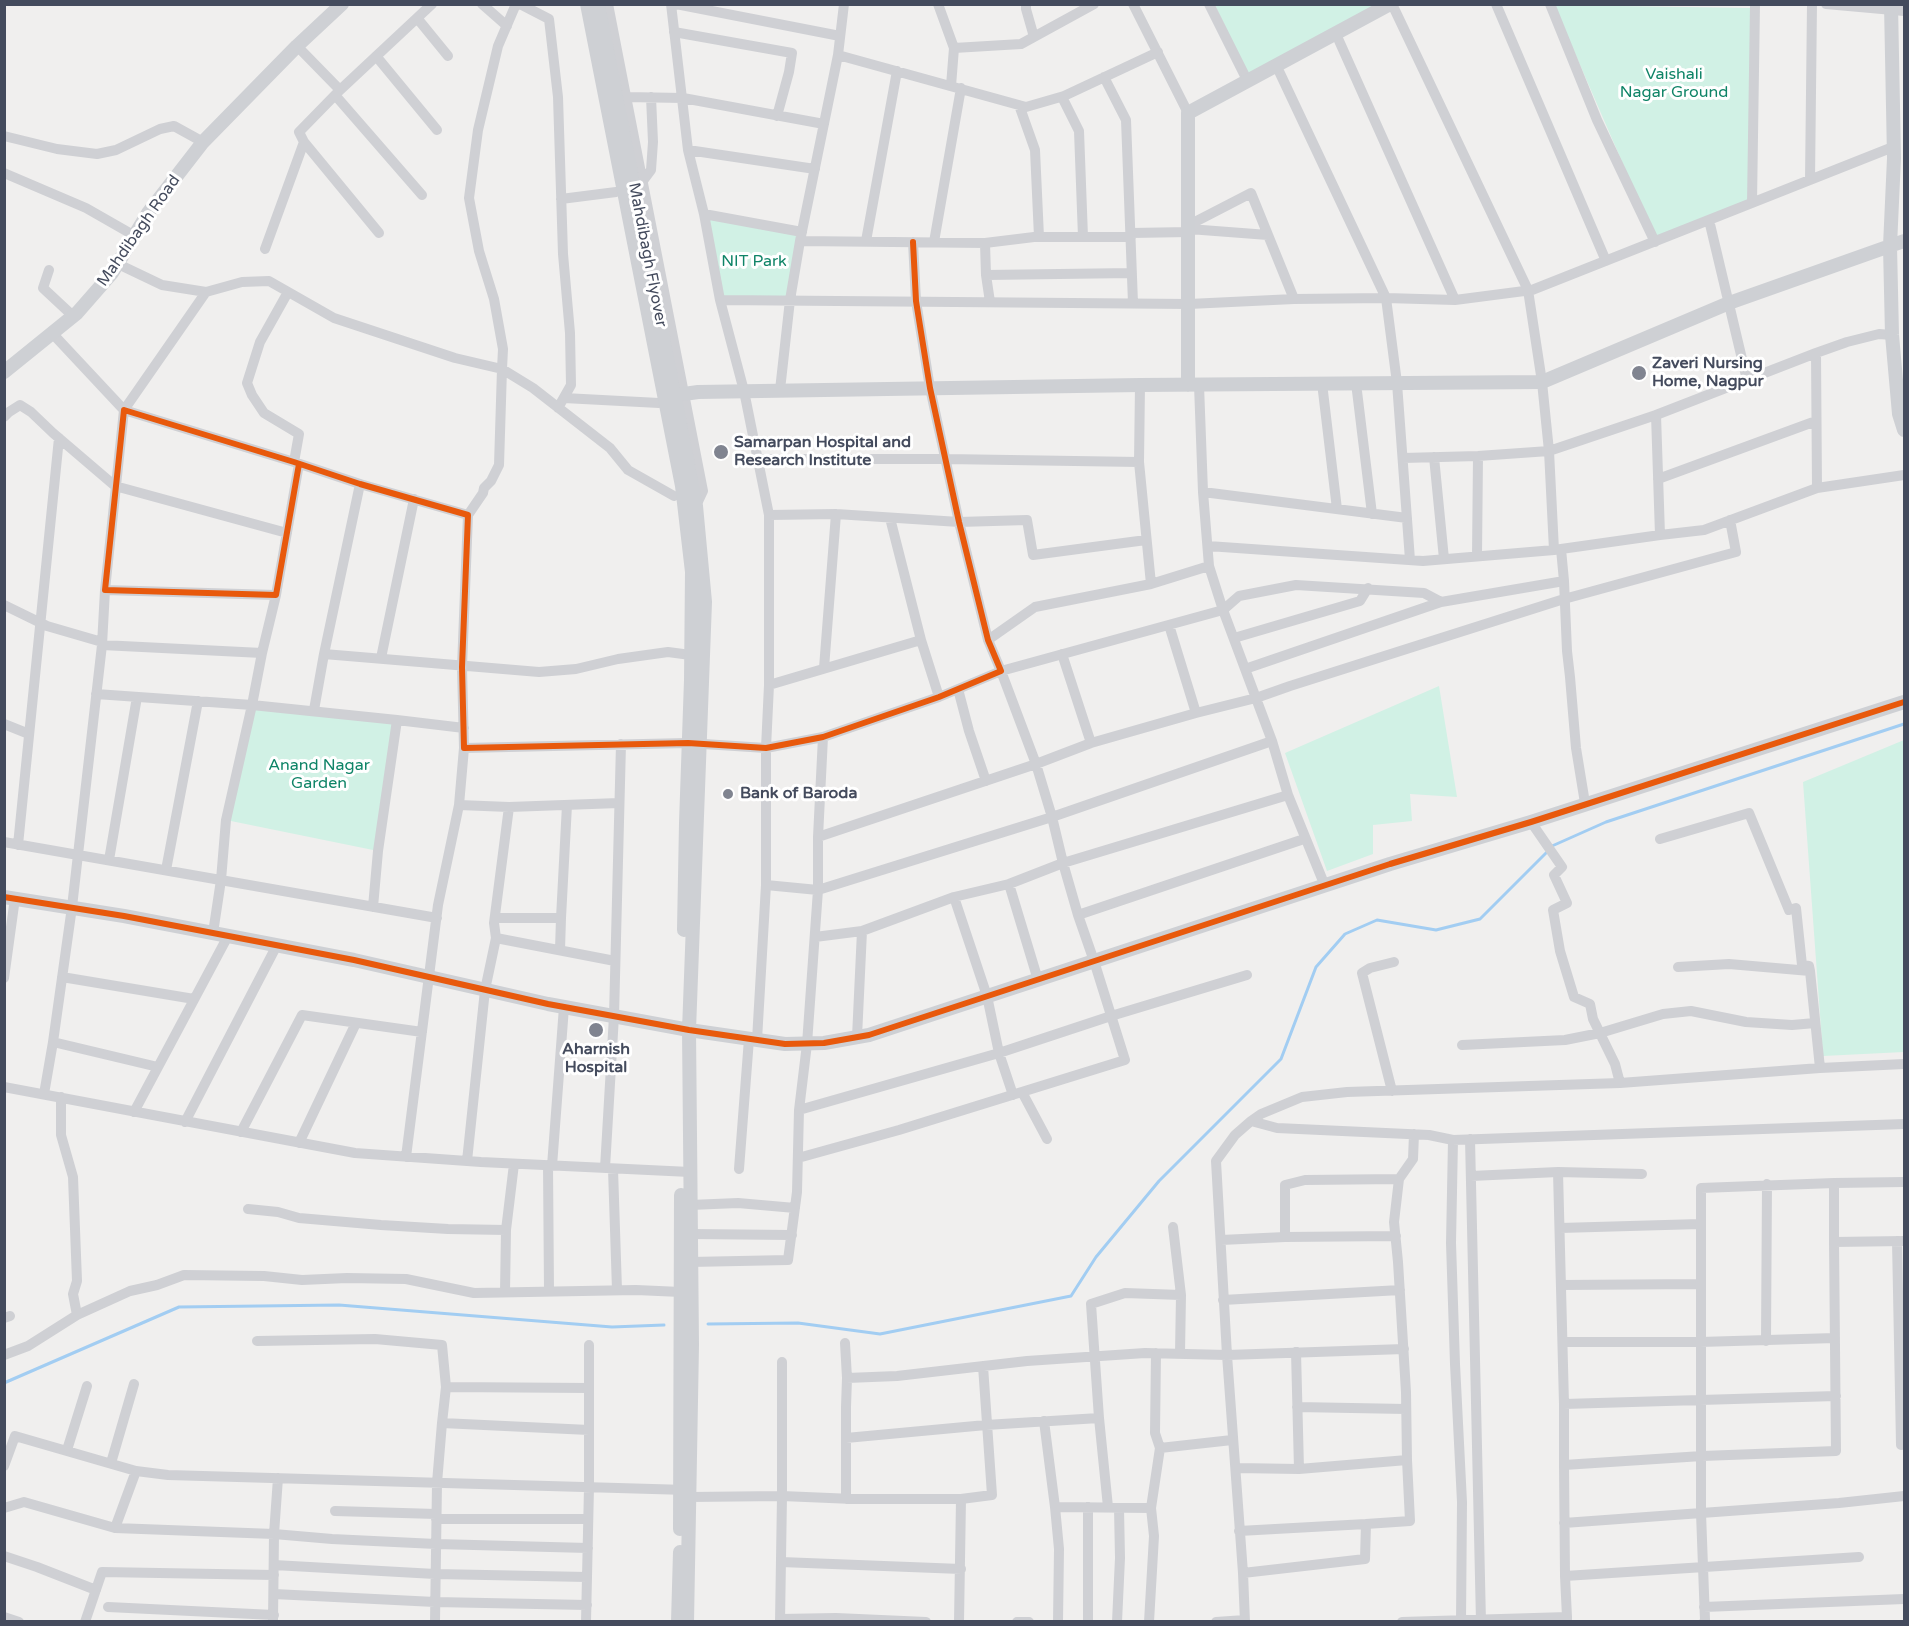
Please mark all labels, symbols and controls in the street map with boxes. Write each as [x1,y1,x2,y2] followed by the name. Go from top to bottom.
[1620,65,1728,103] park label: Vaishali Nagar Ground
[93,172,185,290] street label: Mahdibagh Road
[624,181,670,329] street label: Mahdibagh Flyover
[721,252,787,272] park label: NIT Park
[1652,354,1764,392] place label: Zaveri Nursing Home, Nagpur
[1630,364,1648,382] marker: Zaveri Nursing Home, Nagpur
[734,433,911,471] place label: Samarpan Hospital and Research Institute
[712,443,730,461] marker: Samarpan Hospital and Research Institute
[268,756,370,794] park label: Anand Nagar Garden
[740,784,857,804] place label: Bank of Baroda
[721,787,735,801] marker: Bank of Baroda
[587,1021,605,1039] marker: Aharnish Hospital
[562,1040,630,1078] place label: Aharnish Hospital

